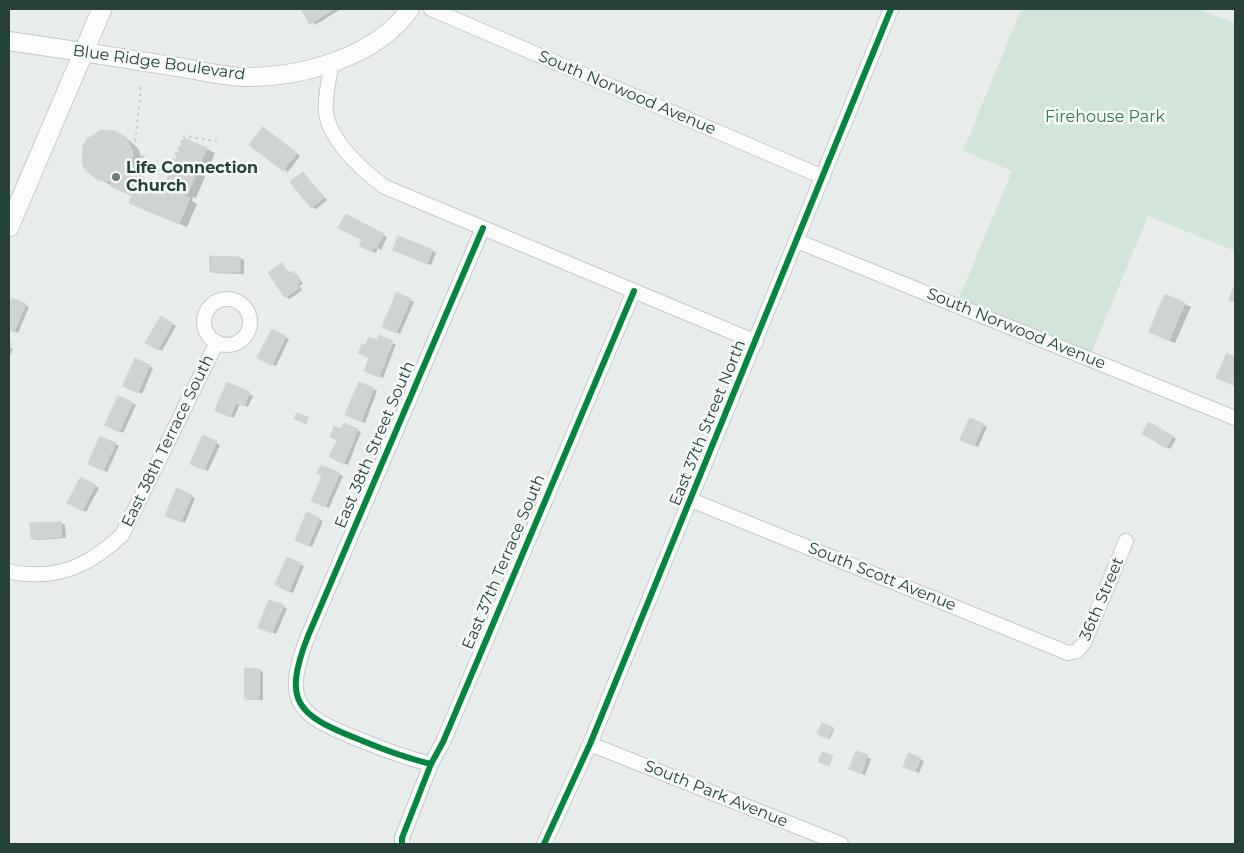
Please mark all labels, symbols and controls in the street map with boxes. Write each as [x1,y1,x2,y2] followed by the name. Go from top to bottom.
[71,41,247,85] street label: Blue Ridge Boulevard
[535,47,719,139] street label: South Norwood Avenue
[1045,107,1165,127] park label: Firehouse Park
[126,158,258,196] place label: Life Connection Church
[110,171,122,183] marker: Life Connection Church
[924,284,1108,374] street label: South Norwood Avenue
[666,337,750,509] street label: East 37th Street North
[118,352,218,530] street label: East 38th Terrace South
[331,359,419,531] street label: East 38th Street South
[458,472,550,652] street label: East 37th Terrace South
[805,538,959,616] street label: South Scott Avenue
[1076,554,1128,644] street label: 36th Street
[641,756,791,832] street label: South Park Avenue

